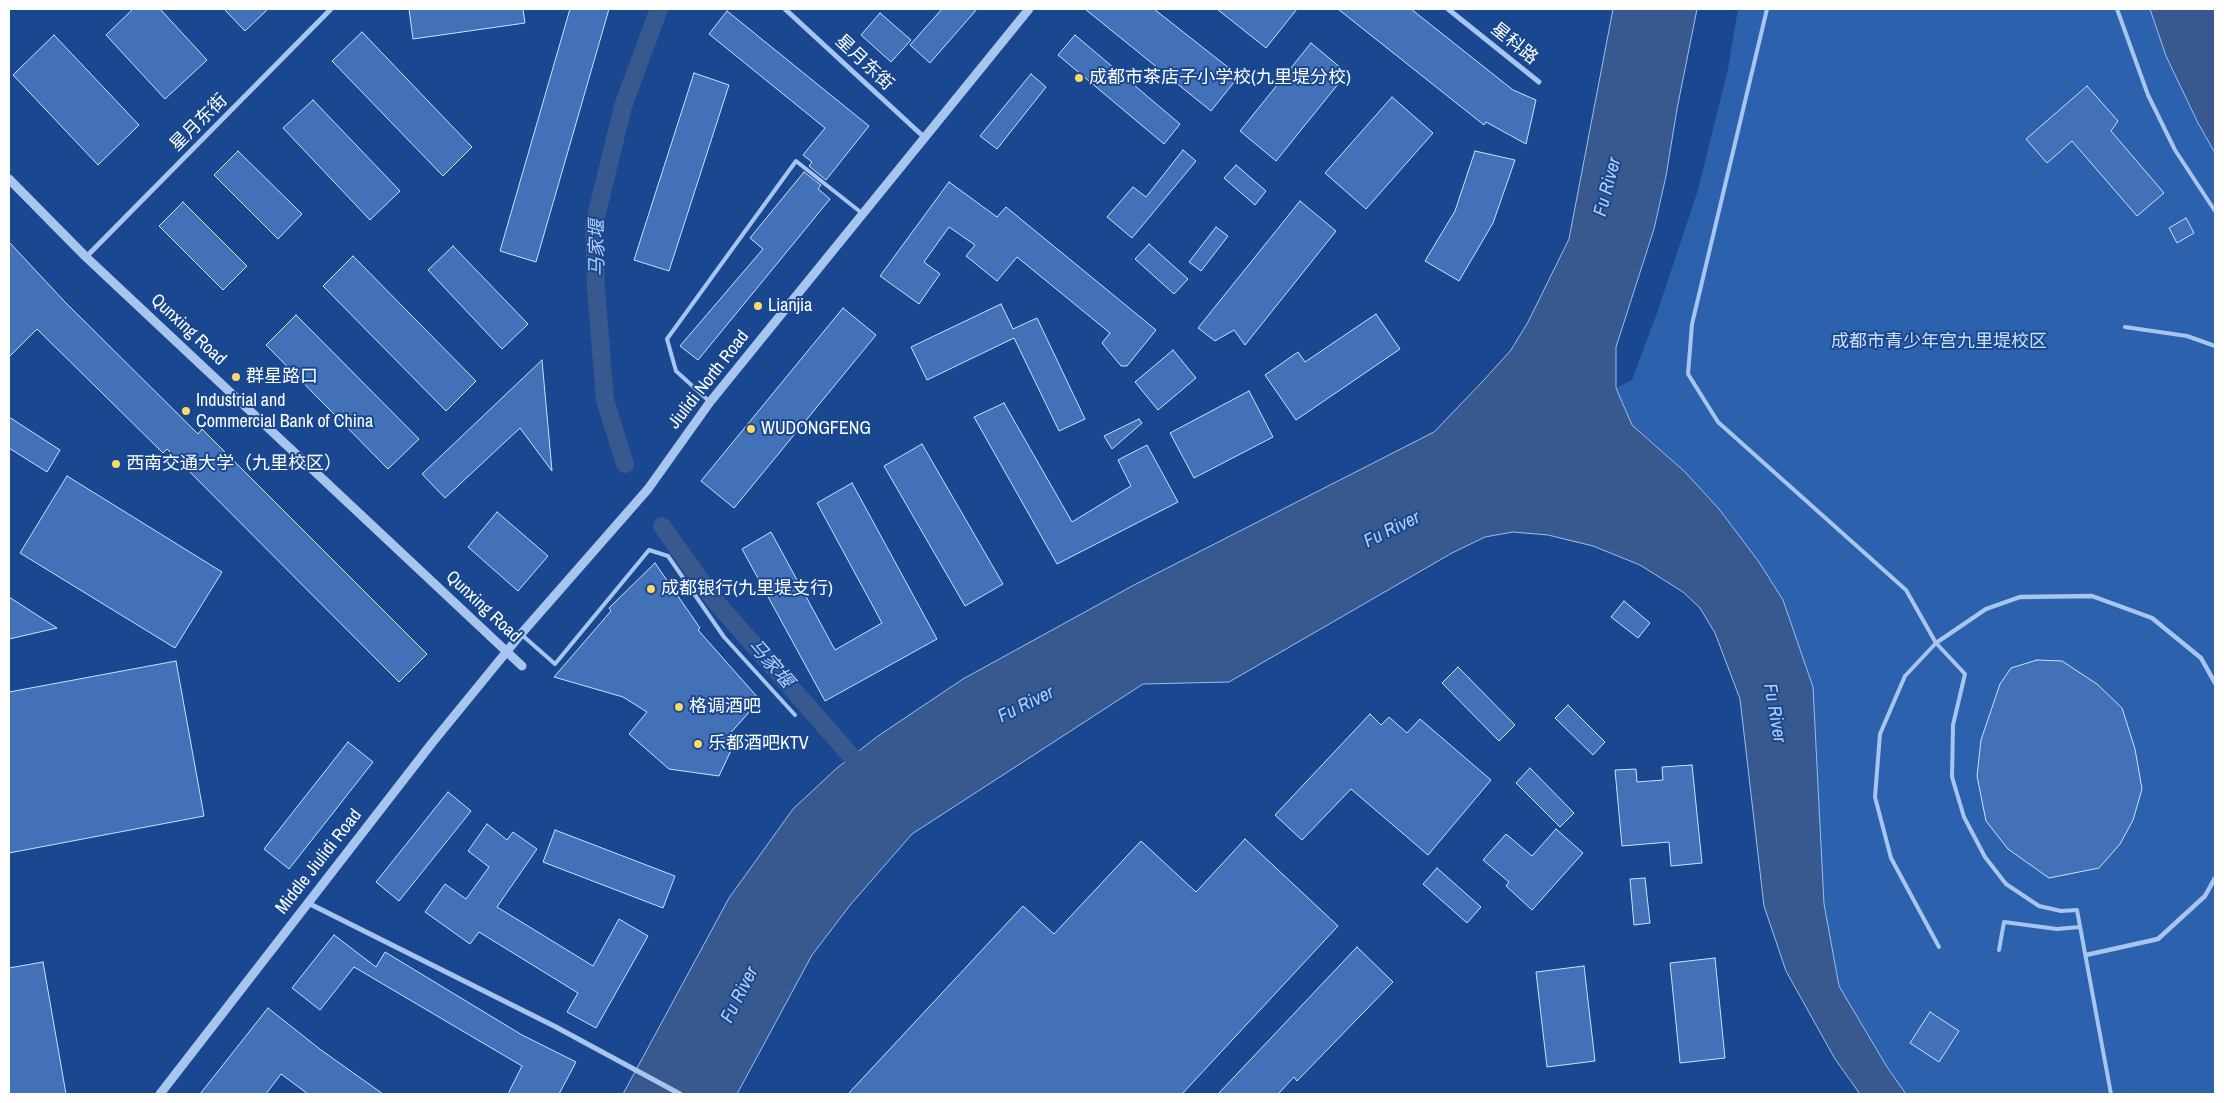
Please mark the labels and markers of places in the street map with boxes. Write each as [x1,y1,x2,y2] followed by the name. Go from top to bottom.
[1089,67,1351,89] place label: 成都市茶店子小学校(九里堤分校)
[1073,72,1085,84] marker: 成都市茶店子小学校(九里堤分校)
[768,295,812,317] place label: Lianjia
[752,300,764,312] marker: Lianjia
[246,366,318,388] place label: 群星路口
[230,371,242,383] marker: 群星路口
[196,390,373,432] place label: Industrial and Commercial Bank of China
[180,405,192,417] marker: Industrial and Commercial Bank of China
[761,418,871,440] place label: WUDONGFENG
[745,423,757,435] marker: WUDONGFENG
[126,453,342,475] place label: 西南交通大学（九里校区）
[110,458,122,470] marker: 西南交通大学（九里校区）
[661,578,833,600] place label: 成都银行(九里堤支行)
[645,583,657,595] marker: 成都银行(九里堤支行)
[689,696,761,718] place label: 格调酒吧
[673,701,685,713] marker: 格调酒吧
[708,733,809,755] place label: 乐都酒吧KTV
[692,738,704,750] marker: 乐都酒吧KTV

